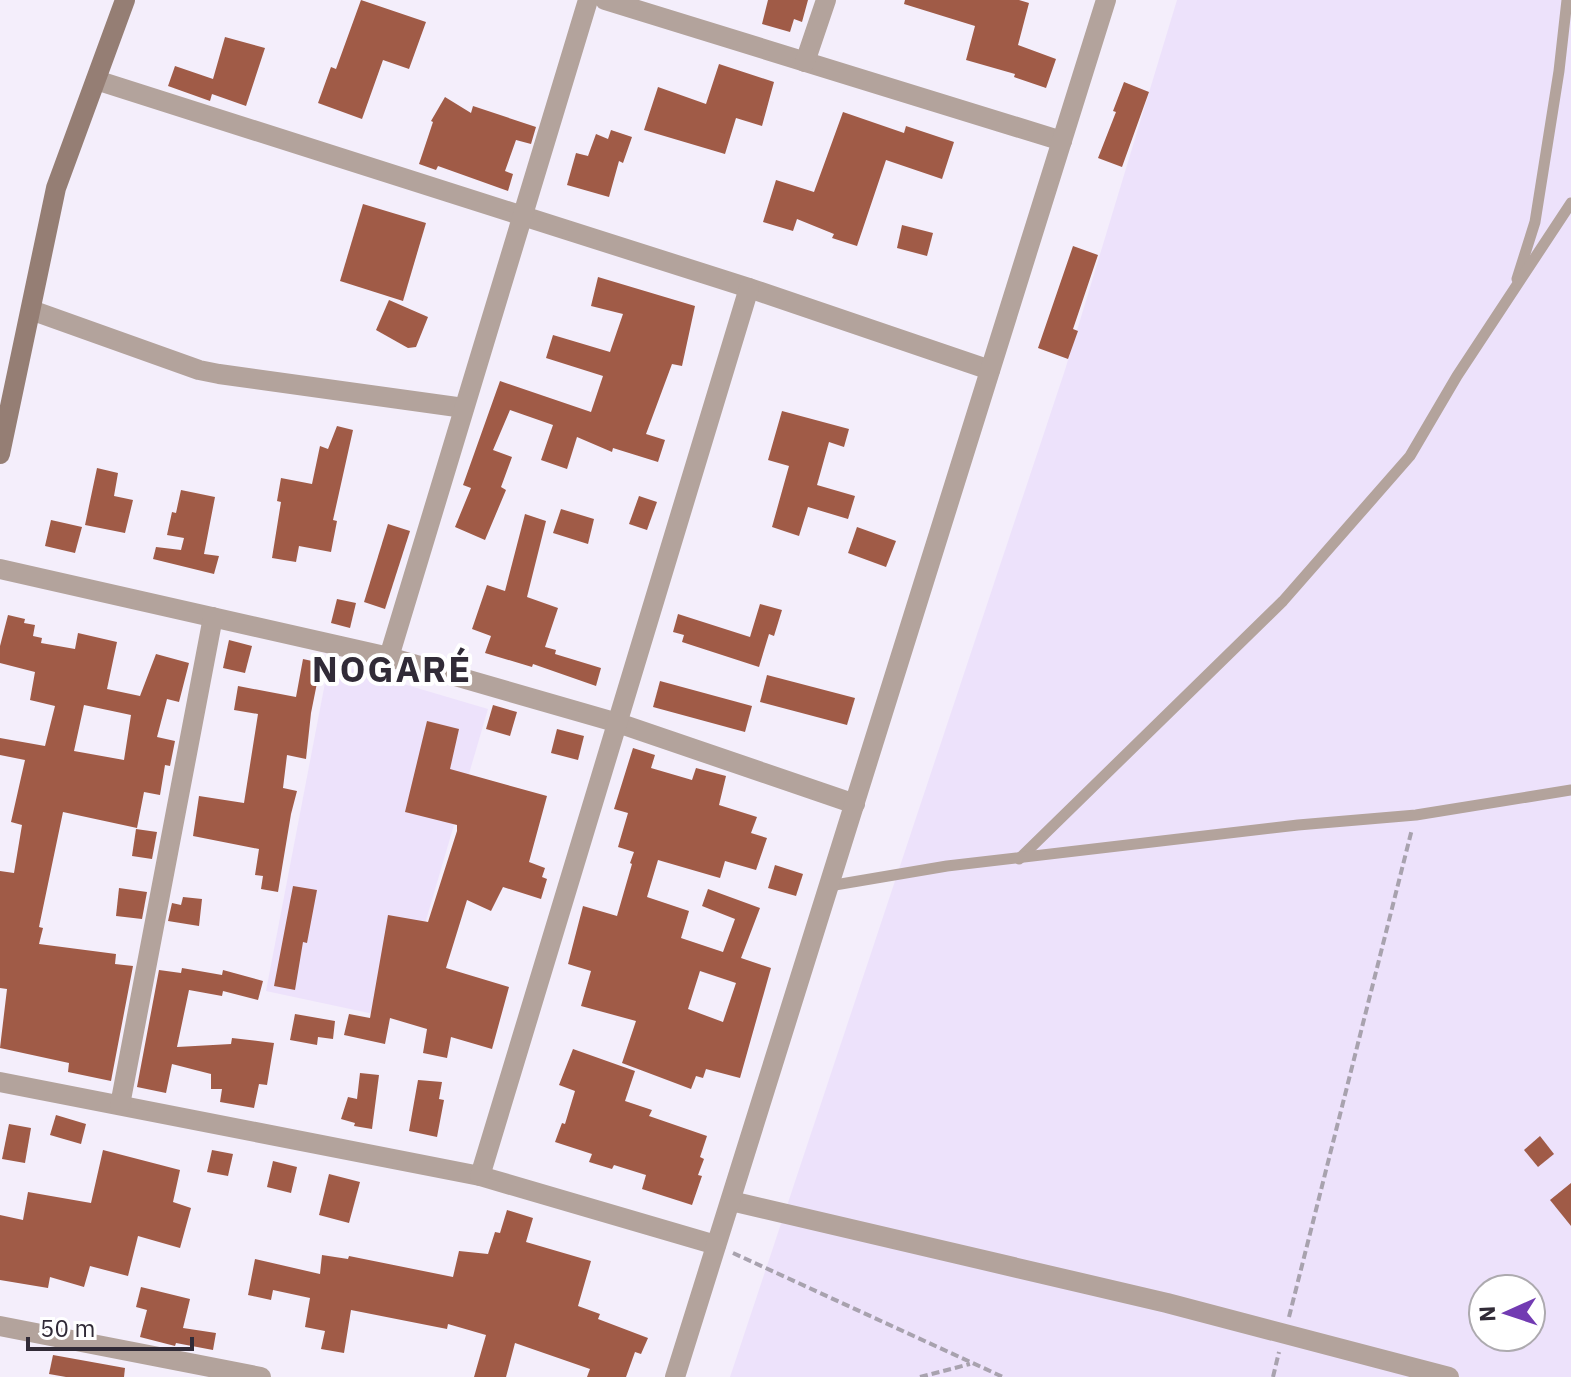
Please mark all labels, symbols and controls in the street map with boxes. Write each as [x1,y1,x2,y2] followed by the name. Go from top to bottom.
[312,645,472,692] district label: NOGARÉ
[1467,1273,1547,1353] north arrow
[28,1301,192,1351] scale bar
[1472,1305,1501,1323] text: N
[40,1312,95,1344] text: 50 m

